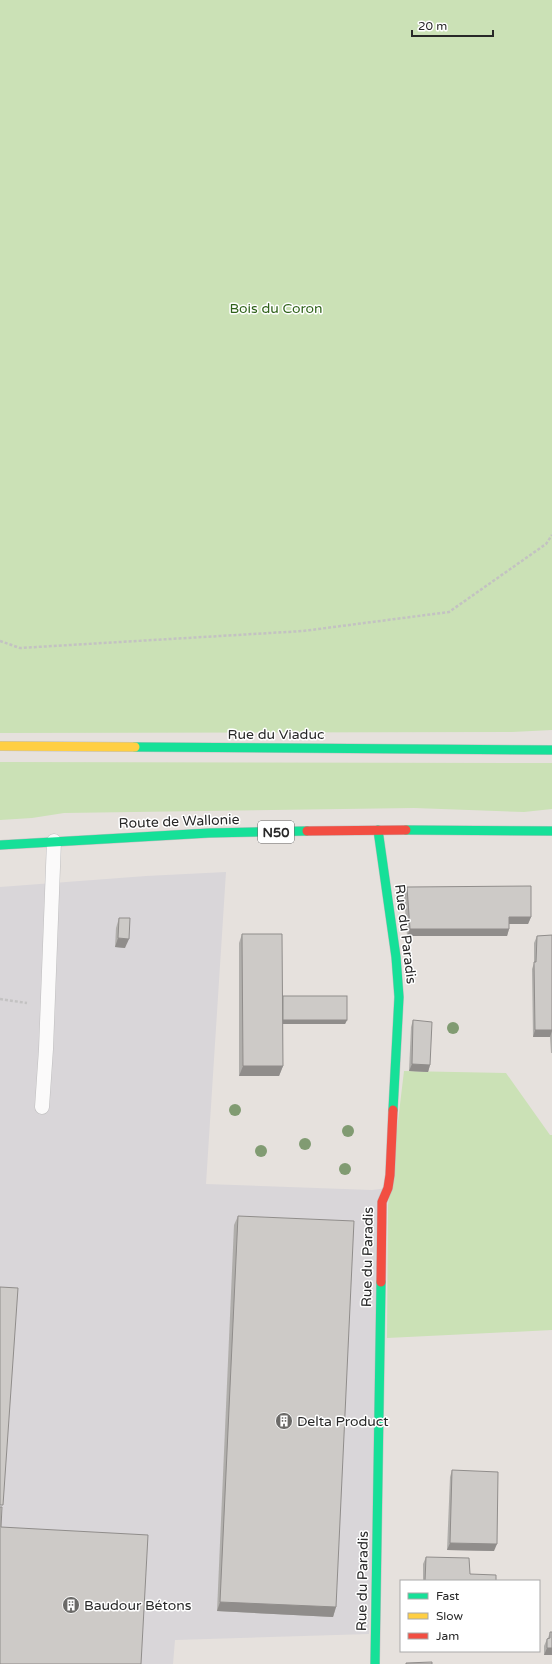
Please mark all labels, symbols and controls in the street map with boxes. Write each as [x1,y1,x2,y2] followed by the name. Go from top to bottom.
[412,12,493,38] scale bar
[418,19,447,33] text: 20 m
[229,300,323,317] park label: Bois du Coron
[228,726,324,743] street label: Rue du Viaduc
[118,811,240,832] street label: Route de Wallonie
[258,821,294,843] road number: N50
[391,883,420,985] street label: Rue du Paradis
[358,1206,377,1307] street label: Rue du Paradis
[274,1411,294,1431] building icon: Delta Product
[297,1413,389,1430] place label: Delta Product
[353,1530,372,1631] street label: Rue du Paradis
[400,1580,540,1652] legend
[436,1589,460,1603] text: Fast
[61,1595,81,1615] building icon: Baudour Bétons
[84,1597,192,1614] place label: Baudour Bétons
[436,1609,463,1623] text: Slow
[436,1629,459,1643] text: Jam

